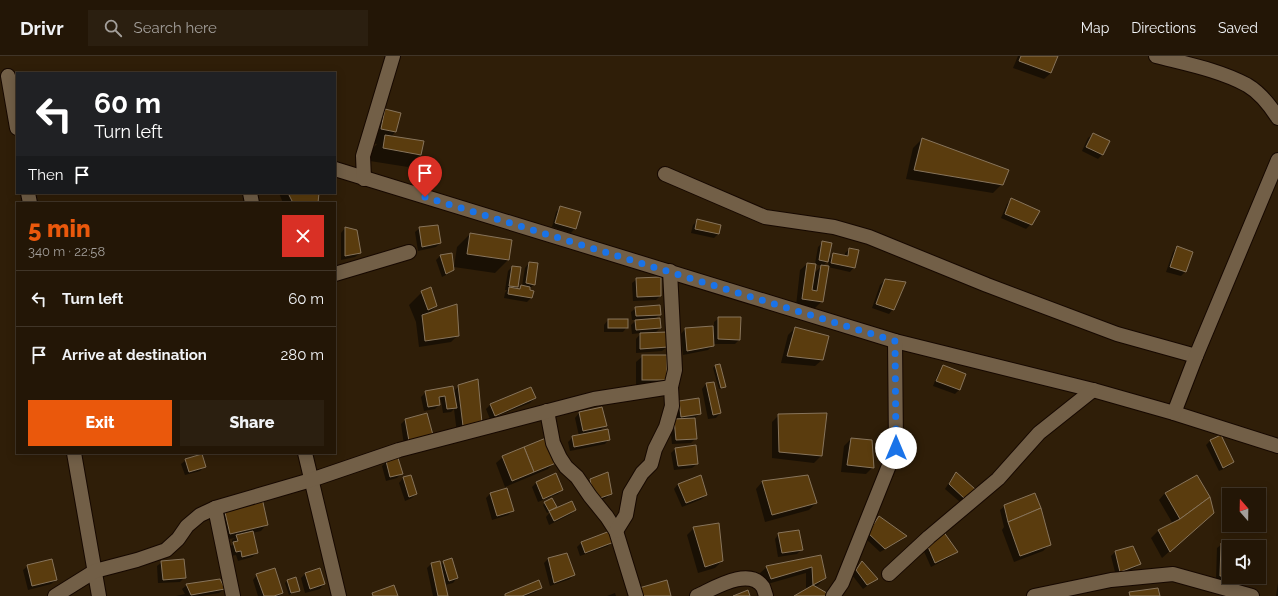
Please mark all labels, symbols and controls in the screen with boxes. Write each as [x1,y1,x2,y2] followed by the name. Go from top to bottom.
[88,10,368,46] search box
[20,17,64,39] text: Drivr
[102,17,124,39] icon: search
[134,19,217,37] text: Search here
[1081,20,1109,36] text: Map
[1131,20,1196,36] text: Directions
[1218,20,1258,36] text: Saved
[94,87,161,120] text: 60 m
[28,88,80,140] icon: left
[94,121,163,142] text: Turn left
[408,156,442,197] pin
[414,162,436,184] icon: arrive
[71,164,93,186] icon: arrive
[28,166,63,184] text: Then
[28,214,91,243] text: 5 min
[282,215,324,257] button: close
[28,244,105,259] text: 340 m · 22:58
[28,288,50,310] icon: left
[62,290,123,308] text: Turn left
[288,290,324,308] text: 60 m
[28,344,50,366] icon: arrive
[62,346,207,364] text: Arrive at destination
[280,346,324,364] text: 280 m
[28,400,172,446] button: Exit
[180,400,324,446] button: Share
[875,427,917,469] position arrow
[1222,488,1266,532] north arrow
[1222,488,1266,584] map controls
[1222,540,1266,584] button: sound

